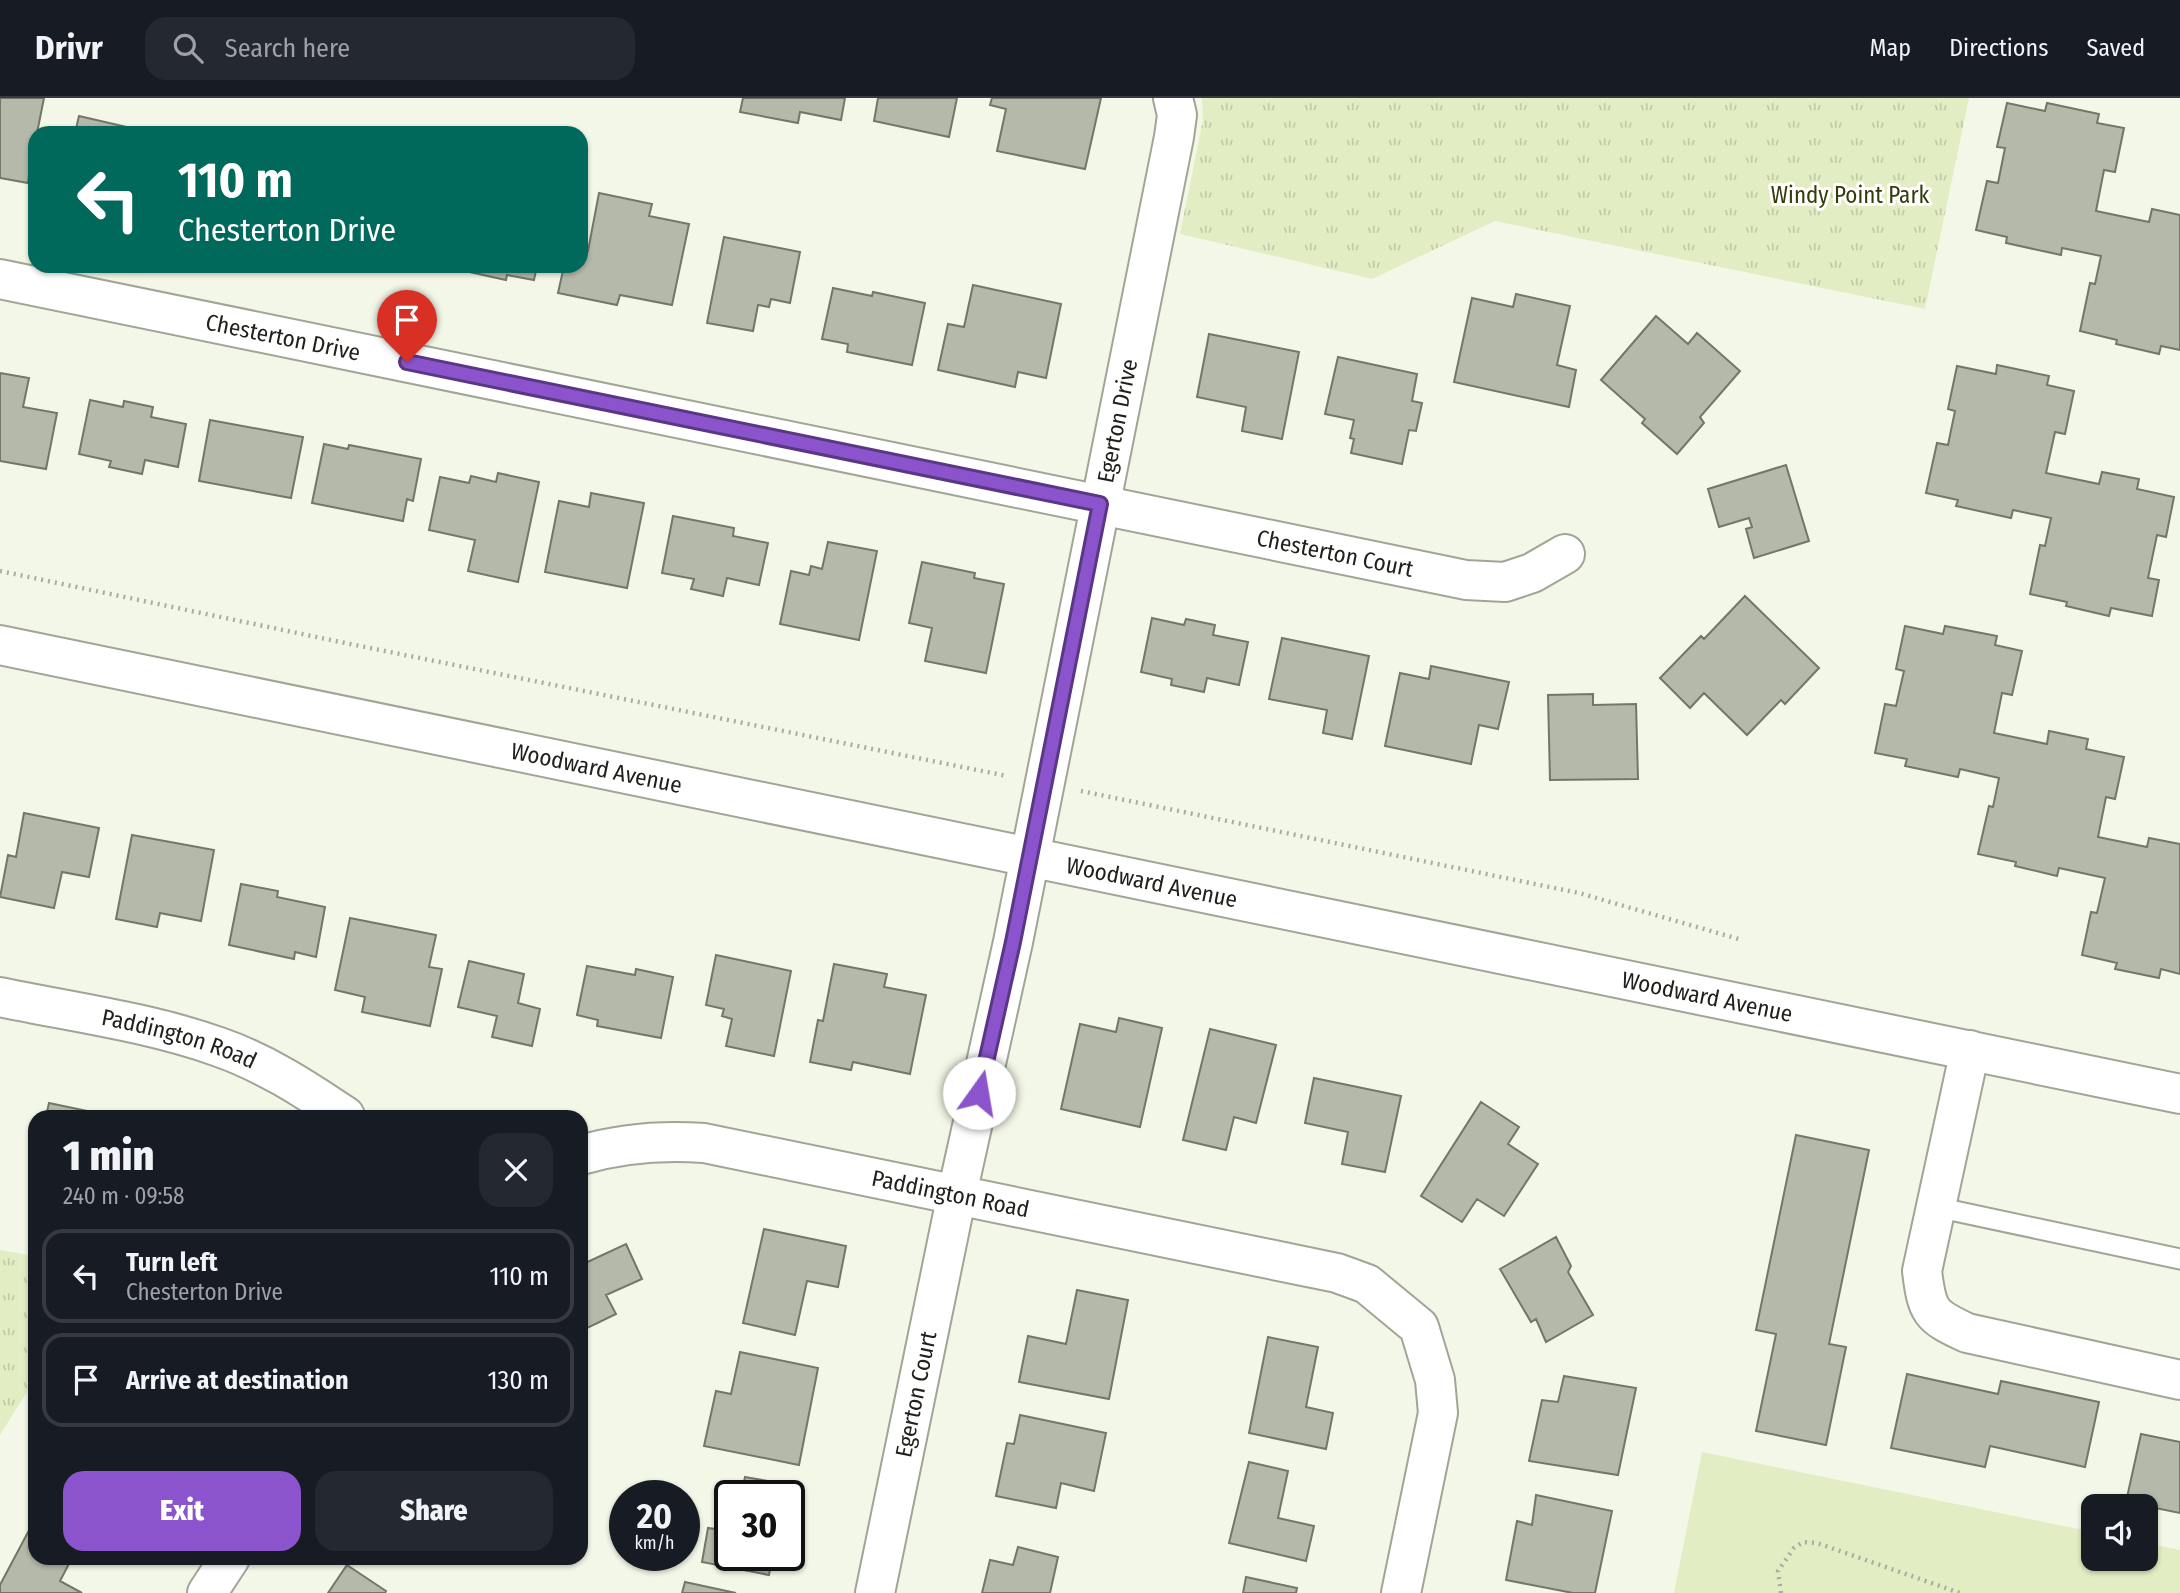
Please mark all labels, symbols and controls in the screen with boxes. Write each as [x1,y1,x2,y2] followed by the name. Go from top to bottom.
[145,17,635,80] search box
[35,28,103,68] text: Drivr
[169,29,207,67] icon: search
[225,33,350,64] text: Search here
[1870,34,1911,62] text: Map
[1949,34,2048,62] text: Directions
[2086,34,2145,62] text: Saved
[178,151,293,210] text: 110 m
[63,154,154,245] icon: left
[1771,181,1929,209] park label: Windy Point Park
[178,211,396,249] text: Chesterton Drive
[377,290,437,362] pin
[388,301,426,339] icon: arrive
[203,308,363,367] street label: Chesterton Drive
[1091,356,1143,485] street label: Egerton Drive
[1254,523,1416,583] street label: Chesterton Court
[508,737,684,799] street label: Woodward Avenue
[1064,851,1240,913] street label: Woodward Avenue
[1619,965,1795,1028] street label: Woodward Avenue
[99,1003,261,1075] street label: Paddington Road
[942,1056,1016,1130] position arrow
[63,1131,154,1181] text: 1 min
[479,1133,553,1207] button: close
[869,1164,1032,1223] street label: Paddington Road
[63,1182,185,1210] text: 240 m · 09:58
[126,1247,218,1278] text: Turn left
[67,1257,105,1295] icon: left
[489,1261,549,1292] text: 110 m
[126,1278,283,1306] text: Chesterton Drive
[889,1328,943,1460] street label: Egerton Court
[67,1361,105,1399] icon: arrive
[126,1365,349,1396] text: Arrive at destination
[487,1365,549,1396] text: 130 m
[63,1471,301,1551] button: Exit
[315,1471,553,1551] button: Share
[714,1480,805,1571] speed limit sign: 30
[2081,1494,2158,1571] map controls
[2081,1494,2158,1571] button: sound
[637,1495,672,1537] text: 20
[634,1532,675,1554] text: km/h

